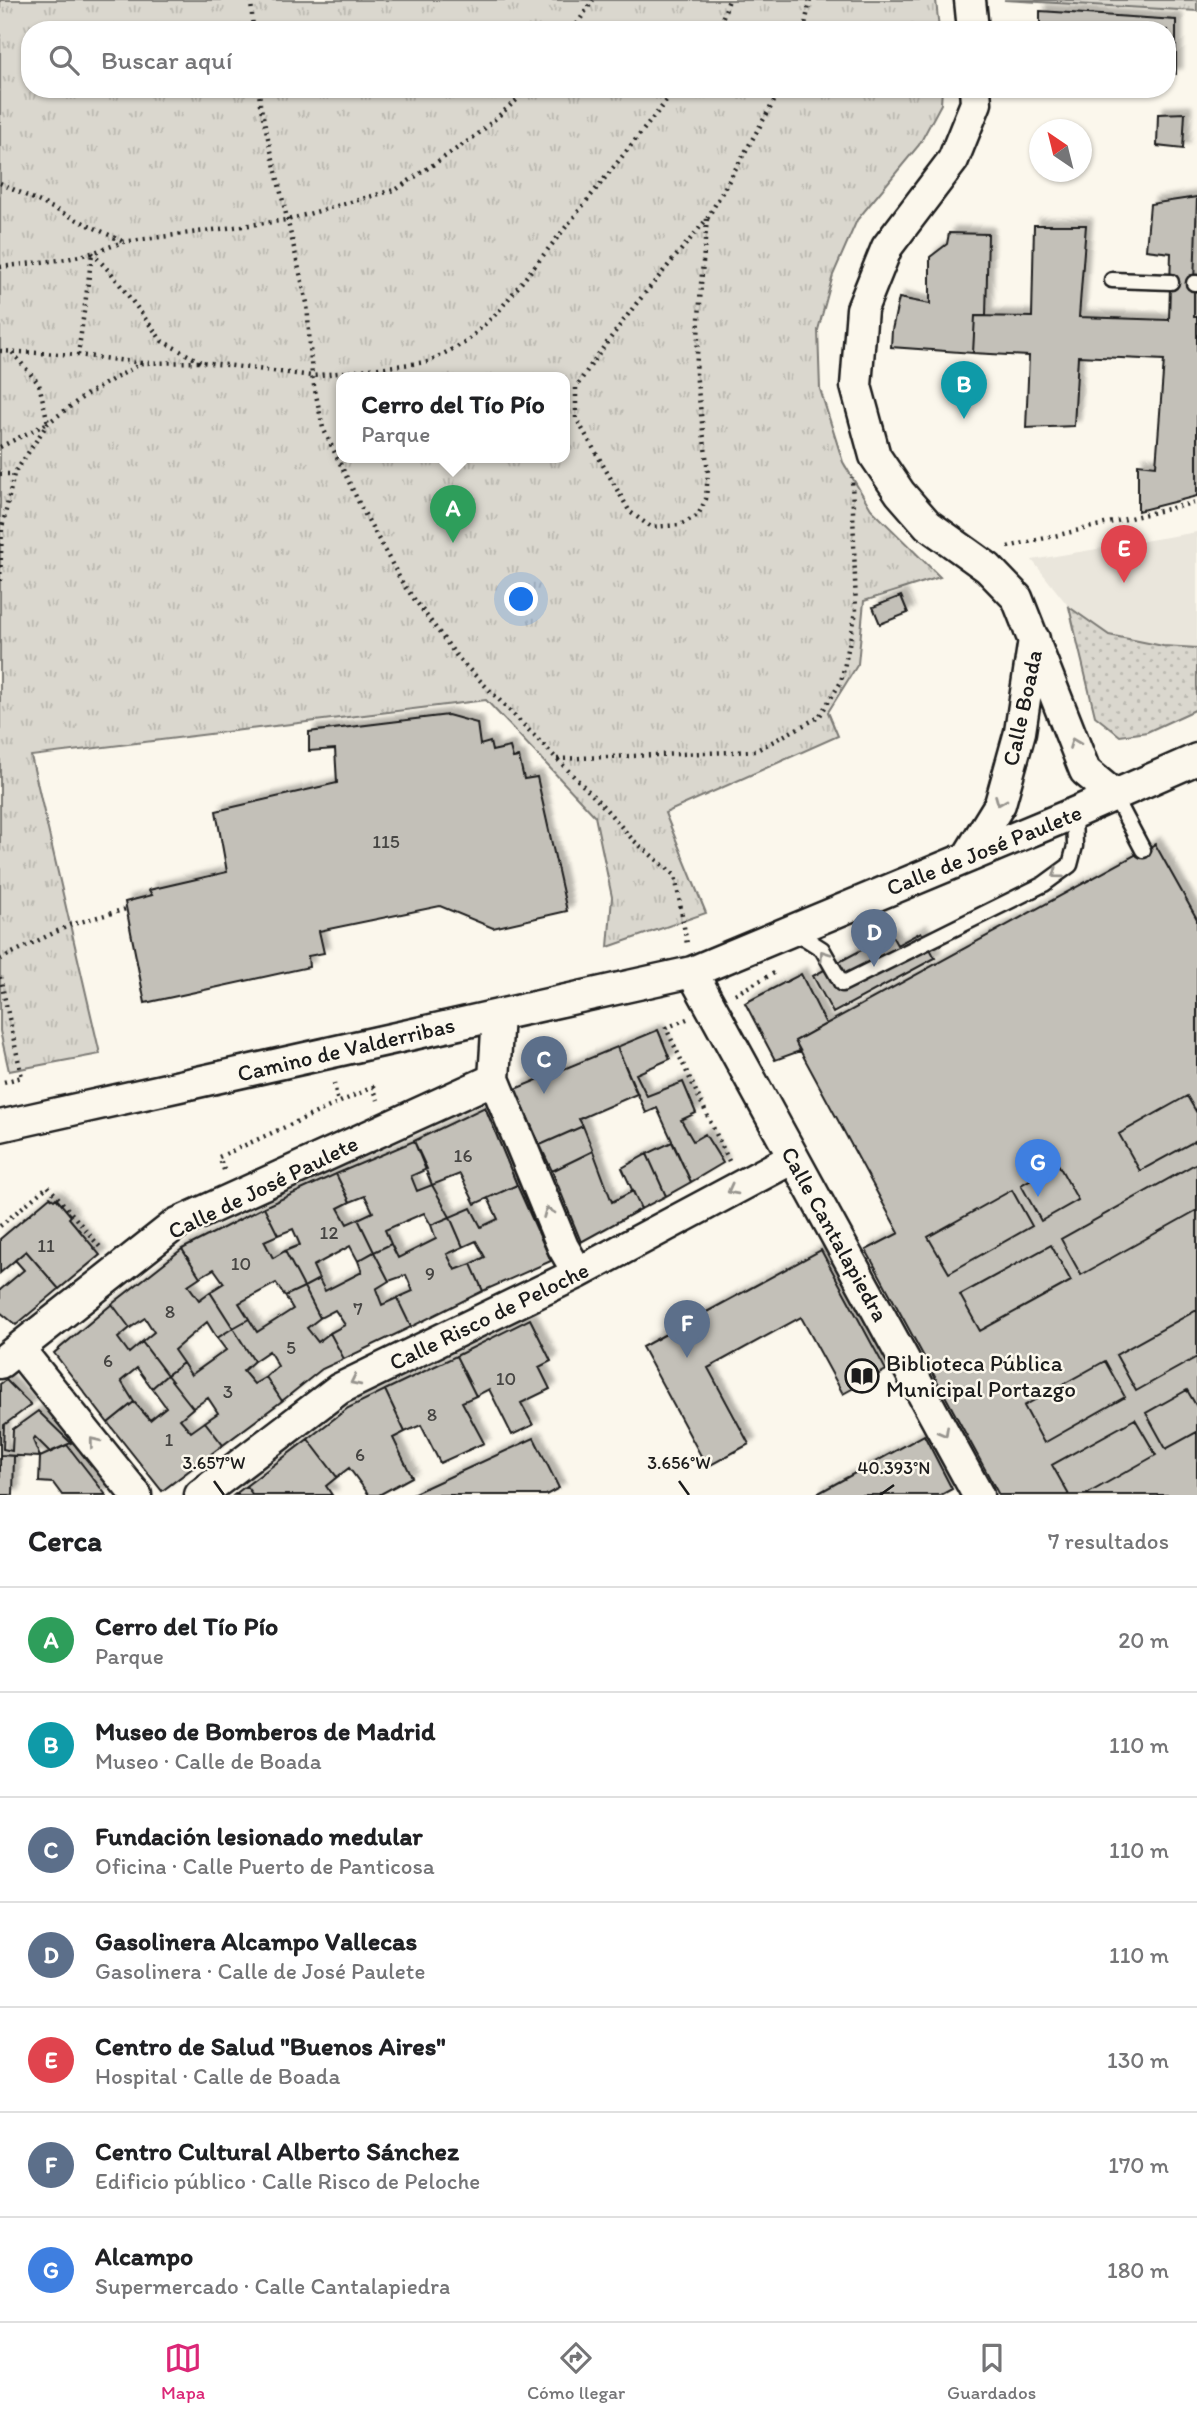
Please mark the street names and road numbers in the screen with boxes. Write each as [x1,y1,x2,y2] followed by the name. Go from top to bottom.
[996,647,1048,769] street label: Calle Boada
[882,798,1086,902] street label: Calle de José Paulete
[235,1010,457,1088] street label: Camino de Valderribas
[163,1129,363,1245] street label: Calle de José Paulete
[775,1142,895,1326] street label: Calle Cantalapiedra
[385,1256,593,1376] street label: Calle Risco de Peloche

